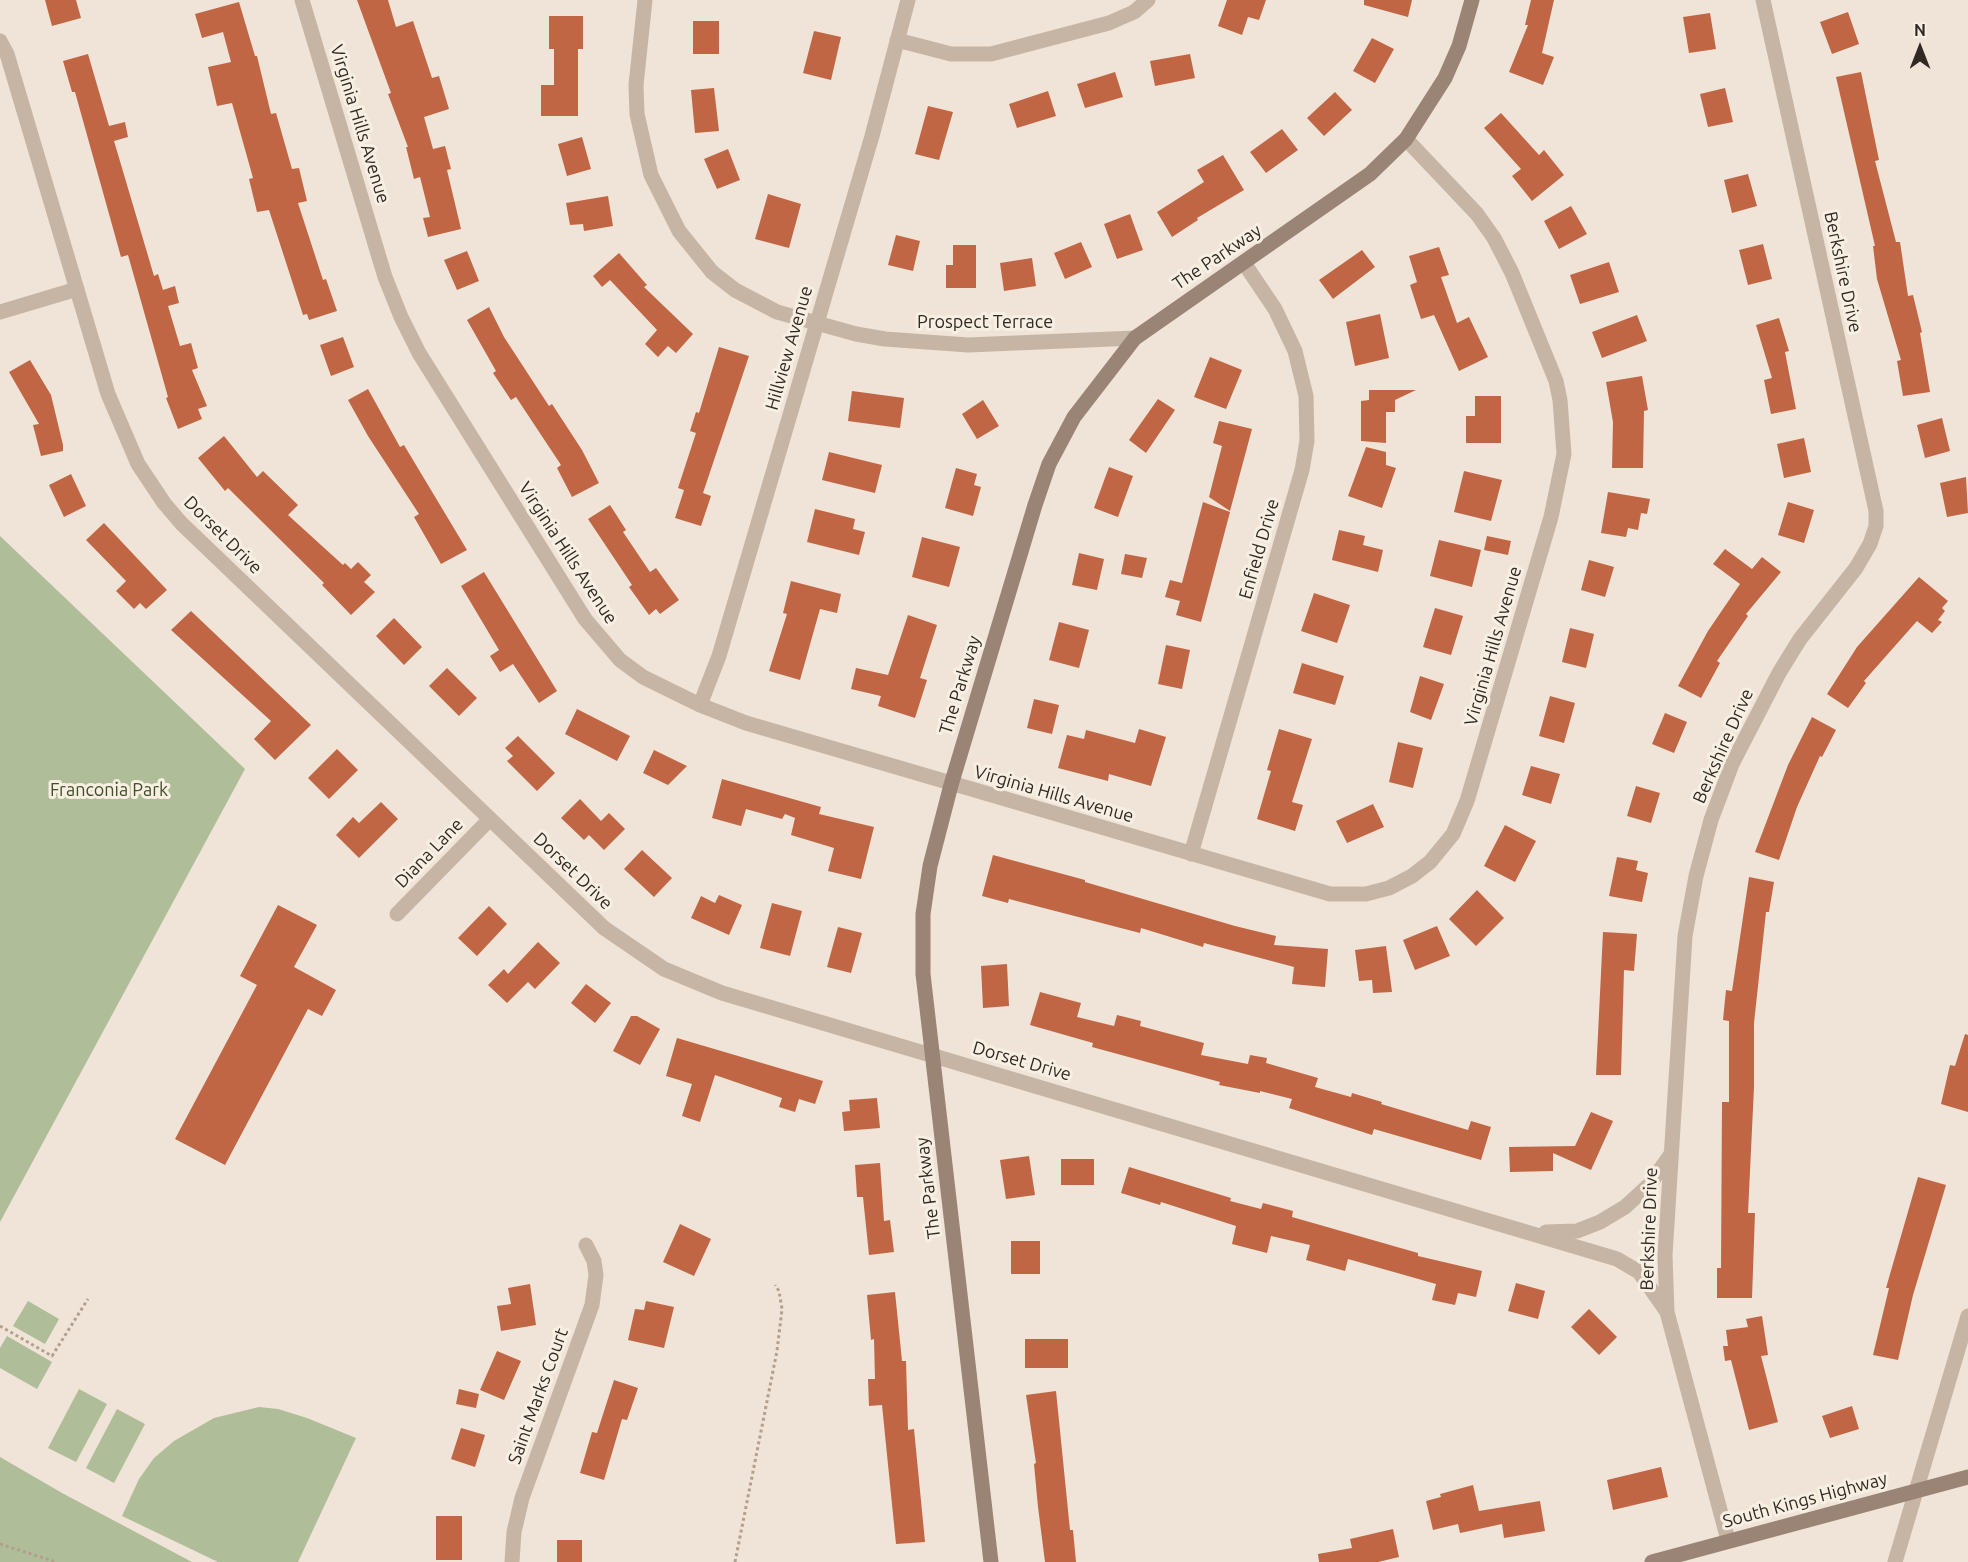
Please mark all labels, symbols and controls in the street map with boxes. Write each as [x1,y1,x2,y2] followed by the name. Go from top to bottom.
[1890,18,1950,78] north arrow
[1914,21,1926,39] text: N
[326,42,394,206] street label: Virginia Hills Avenue
[1820,210,1866,334] street label: Berkshire Drive
[1169,220,1265,294] street label: The Parkway
[761,283,817,413] street label: Hillview Avenue
[917,311,1053,333] street label: Prospect Terrace
[514,478,622,628] street label: Virginia Hills Avenue
[179,491,267,579] street label: Dorset Drive
[1234,496,1284,602] street label: Enfield Drive
[1460,564,1526,728] street label: Virginia Hills Avenue
[935,633,985,737] street label: The Parkway
[1688,685,1758,807] street label: Berkshire Drive
[972,761,1136,827] street label: Virginia Hills Avenue
[50,779,168,801] park label: Franconia Park
[390,814,468,892] street label: Diana Lane
[529,828,617,914] street label: Dorset Drive
[970,1037,1074,1085] street label: Dorset Drive
[911,1136,945,1240] street label: The Parkway
[1636,1167,1662,1291] street label: Berkshire Drive
[503,1325,573,1467] street label: Saint Marks Court
[1720,1468,1890,1532] street label: South Kings Highway

